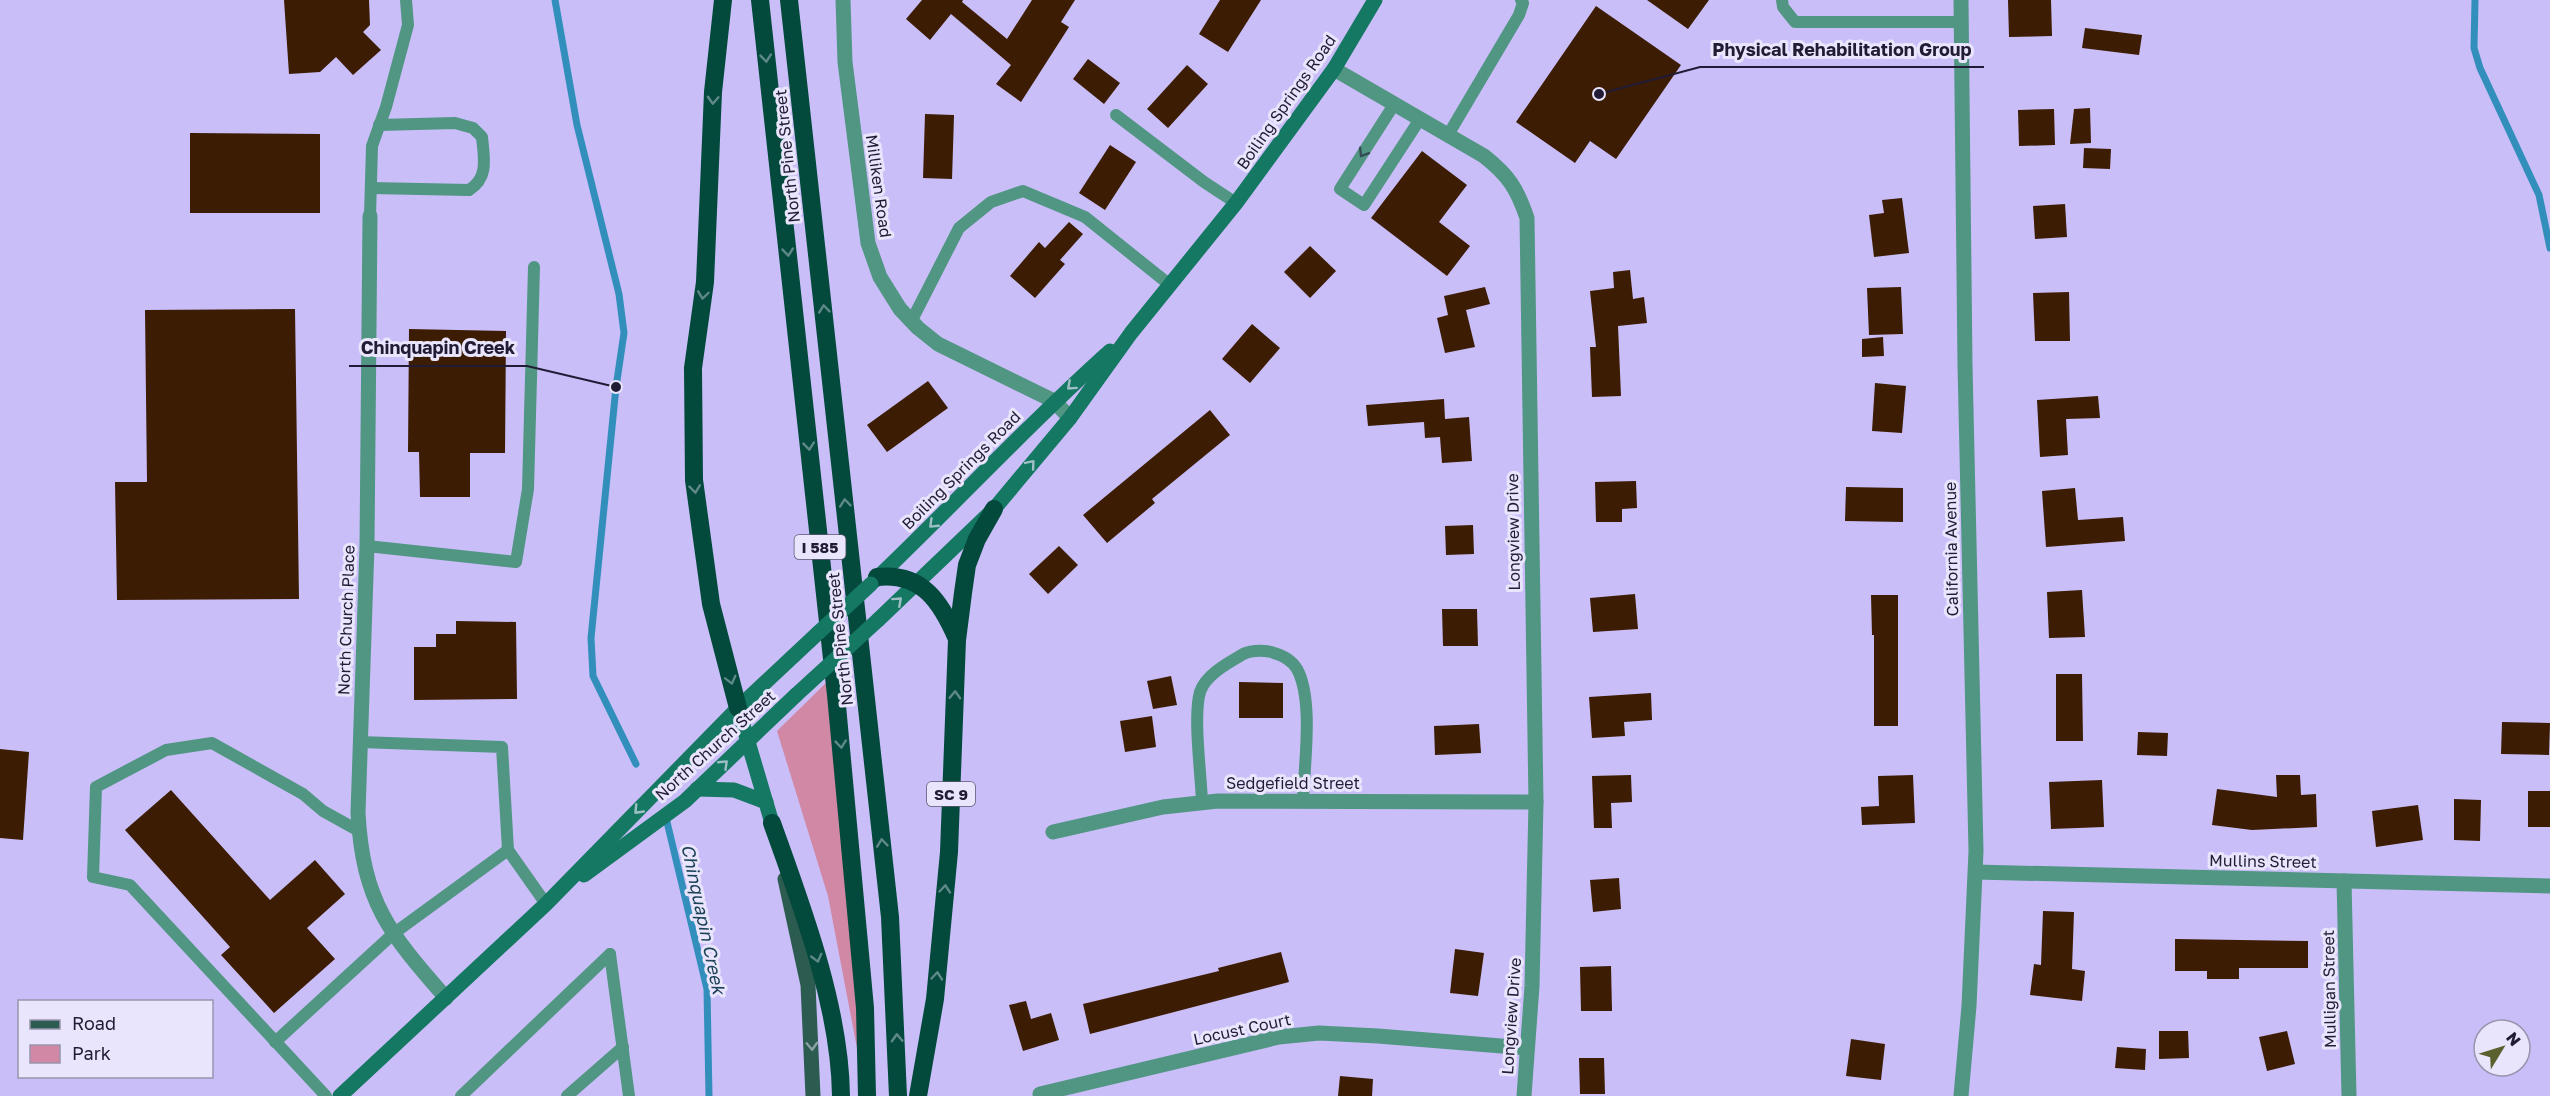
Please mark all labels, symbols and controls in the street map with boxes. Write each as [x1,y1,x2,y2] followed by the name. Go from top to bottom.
[1232,31,1340,173] street label: Boiling Springs Road
[1700,31,1984,67] callout: Physical Rehabilitation Group
[1712,38,1972,60] text: Physical Rehabilitation Group
[759,54,772,63] one-way arrow
[770,88,804,224] street label: North Pine Street
[706,96,719,105] one-way arrow
[862,133,896,239] street label: Milliken Road
[1360,146,1371,157] one-way arrow
[781,247,793,257] one-way arrow
[698,290,710,299] one-way arrow
[818,305,831,314] one-way arrow
[349,330,527,366] callout: Chinquapin Creek
[361,336,516,358] text: Chinquapin Creek
[1067,379,1078,390] one-way arrow
[897,406,1025,534] street label: Boiling Springs Road
[802,441,815,450] one-way arrow
[1024,460,1035,471] one-way arrow
[1502,473,1524,591] street label: Longview Drive
[1940,482,1962,616] street label: California Avenue
[689,484,701,493] one-way arrow
[839,499,852,508] one-way arrow
[930,516,941,527] one-way arrow
[794,535,846,559] road number: I 585
[333,545,359,695] street label: North Church Place
[823,571,857,707] street label: North Pine Street
[891,598,902,609] one-way arrow
[723,675,736,685] one-way arrow
[651,686,779,804] street label: North Church Street
[949,690,962,699] one-way arrow
[834,740,847,749] one-way arrow
[717,760,727,771] one-way arrow
[1226,773,1360,793] street label: Sedgefield Street
[927,782,975,806] road number: SC 9
[634,804,645,814] one-way arrow
[876,839,889,848] one-way arrow
[677,842,731,998] water label: Chinquapin Creek
[2209,850,2317,872] street label: Mullins Street
[938,885,951,894] one-way arrow
[2318,930,2340,1048] street label: Mulligan Street
[810,953,822,963] one-way arrow
[1497,957,1525,1075] street label: Longview Drive
[930,972,943,981] one-way arrow
[18,1000,213,1078] legend
[1192,1009,1292,1049] street label: Locust Court
[72,1012,116,1034] text: Road
[2472,1018,2532,1078] north arrow
[2502,1028,2525,1050] text: N
[890,1033,903,1042] one-way arrow
[806,1041,819,1050] one-way arrow
[72,1042,111,1064] text: Park

